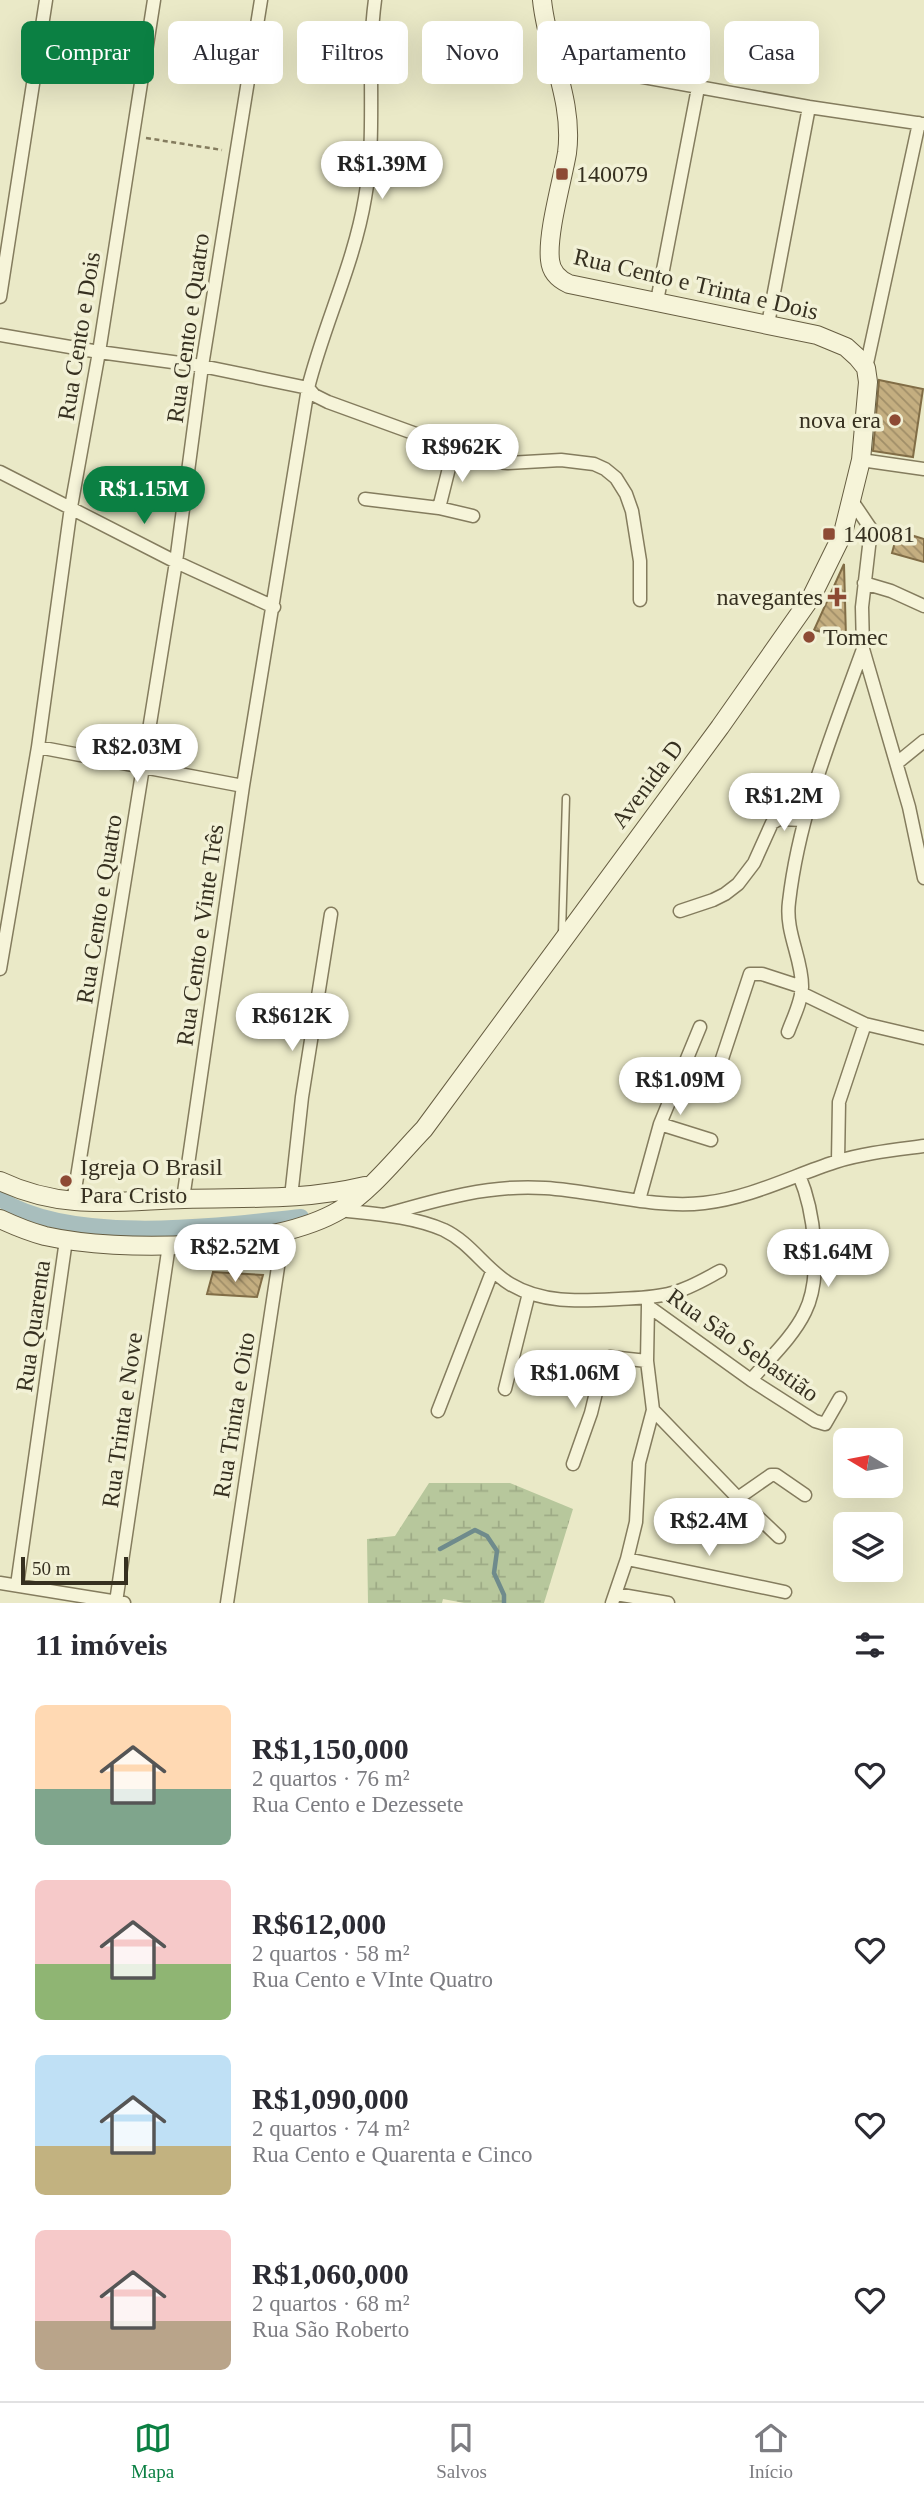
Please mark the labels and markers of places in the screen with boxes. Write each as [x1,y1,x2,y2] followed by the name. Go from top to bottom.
[317,142,447,201] pin: R$1.39M
[576,161,648,187] place label: 140079
[554,166,570,182] marker: 140079
[799,407,881,433] place label: nova era
[887,412,903,428] marker: nova era
[405,424,519,484] pin: R$962K
[79,466,209,526] pin: R$1.15M
[843,521,915,547] place label: 140081
[821,526,837,542] marker: 140081
[716,584,823,610] place label: navegantes
[829,589,845,605] marker: navegantes
[823,624,888,650] place label: Tomec
[801,629,817,645] marker: Tomec
[72,724,202,784] pin: R$2.03M
[727,774,841,833] pin: R$1.2M
[235,993,349,1053] pin: R$612K
[615,1058,745,1117] pin: R$1.09M
[80,1154,223,1208] place label: Igreja O Brasil Para Cristo
[58,1173,74,1189] marker: Igreja O Brasil Para Cristo
[170,1224,300,1284] pin: R$2.52M
[763,1230,893,1289] pin: R$1.64M
[510,1350,640,1410] pin: R$1.06M
[652,1498,766,1558] pin: R$2.4M

